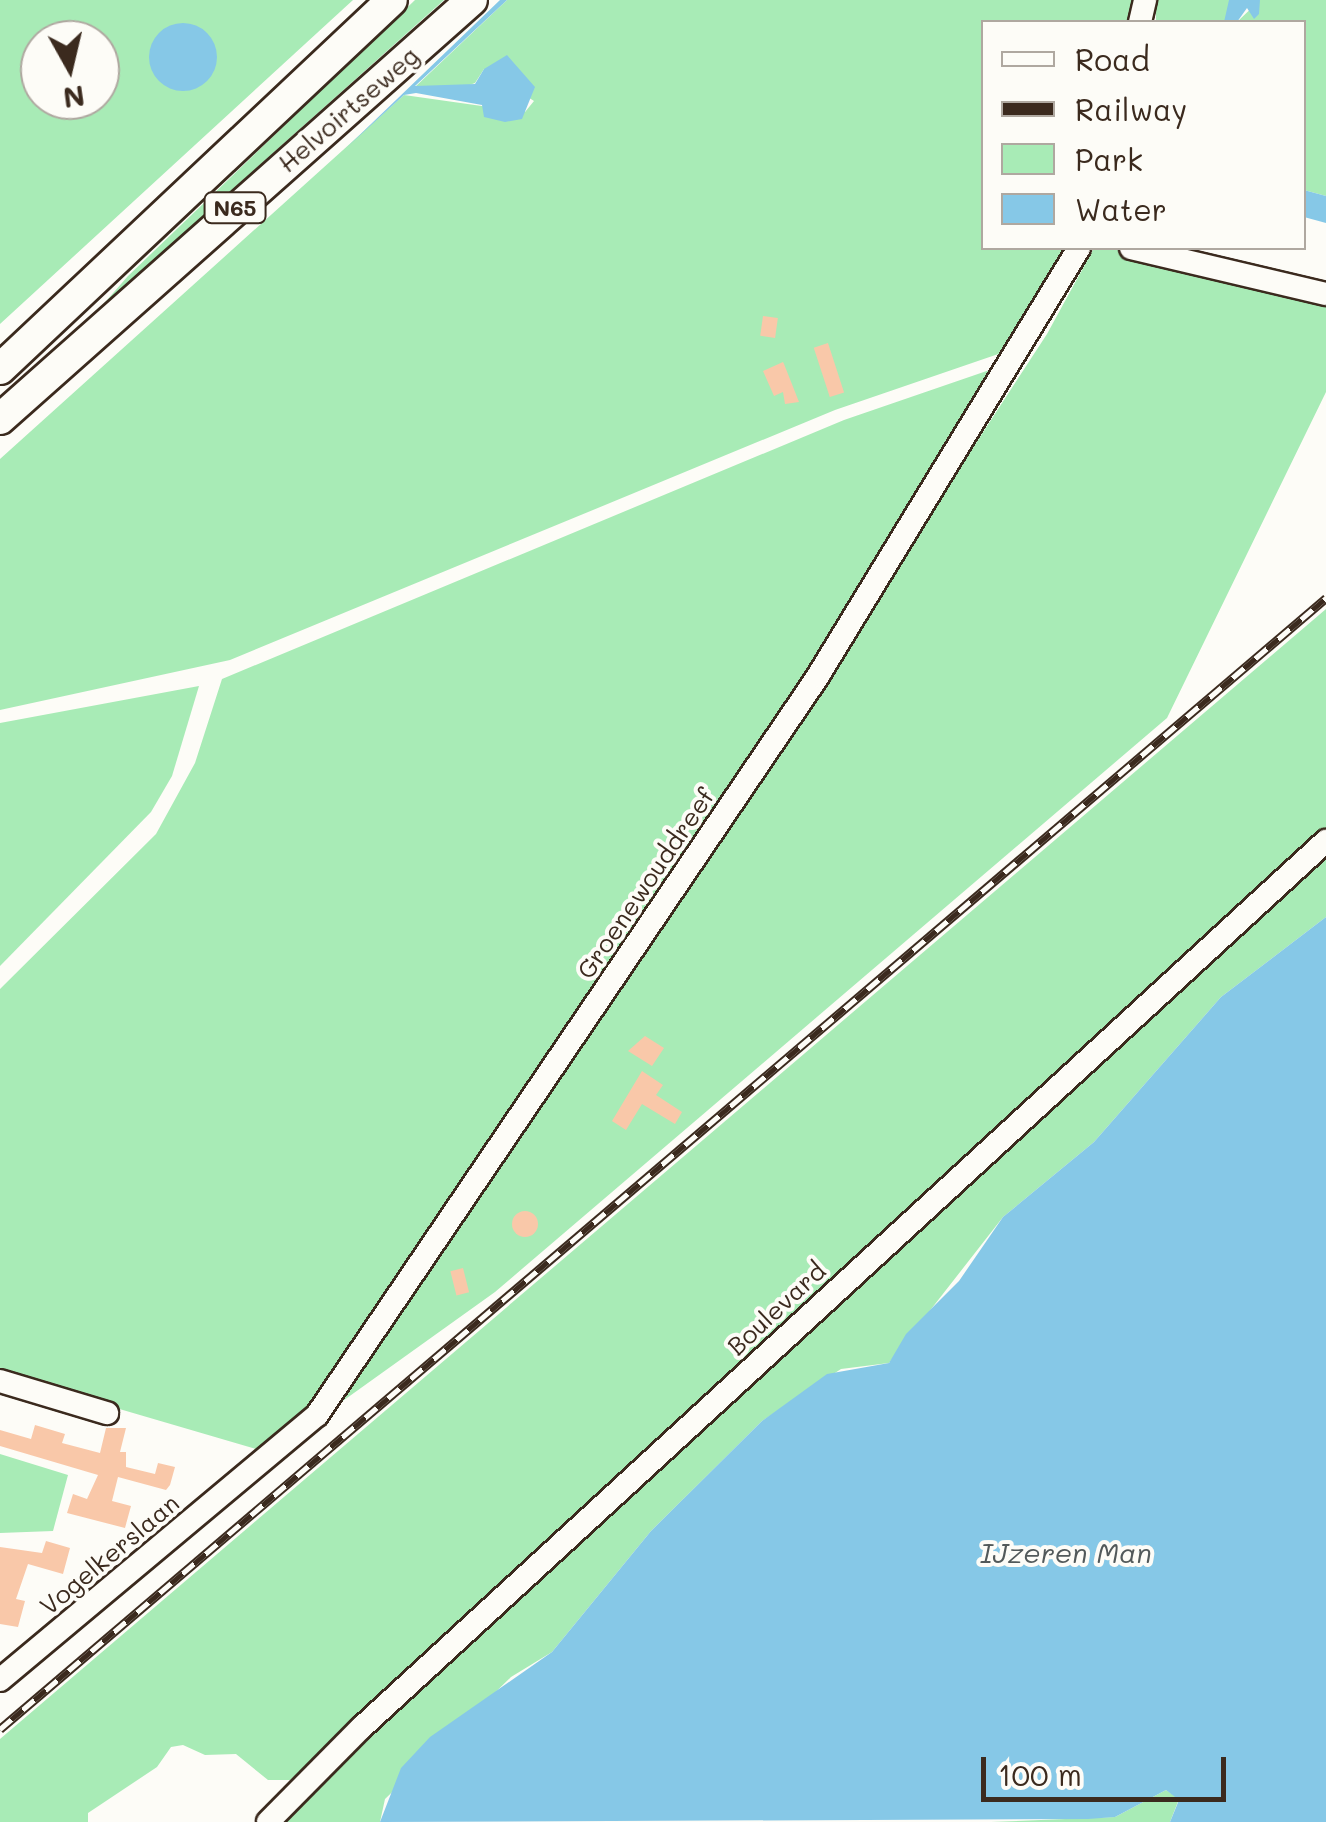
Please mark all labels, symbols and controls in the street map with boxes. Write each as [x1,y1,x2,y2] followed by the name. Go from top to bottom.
[20,20,120,120] north arrow
[981,20,1306,250] legend
[1075,39,1150,79] text: Road
[272,40,424,178] street label: Helvoirtseweg
[61,78,87,117] text: N
[1075,89,1187,129] text: Railway
[1075,139,1143,179] text: Park
[1075,189,1167,229] text: Water
[202,191,268,225] road number: N65
[570,782,720,984] street label: Groenewouddreef
[721,1255,831,1361] street label: Boulevard
[34,1487,184,1621] street label: Vogelkerslaan
[980,1535,1152,1569] water label: IJzeren Man
[986,1737,1231,1799] scale bar
[998,1754,1082,1794] text: 100 m

